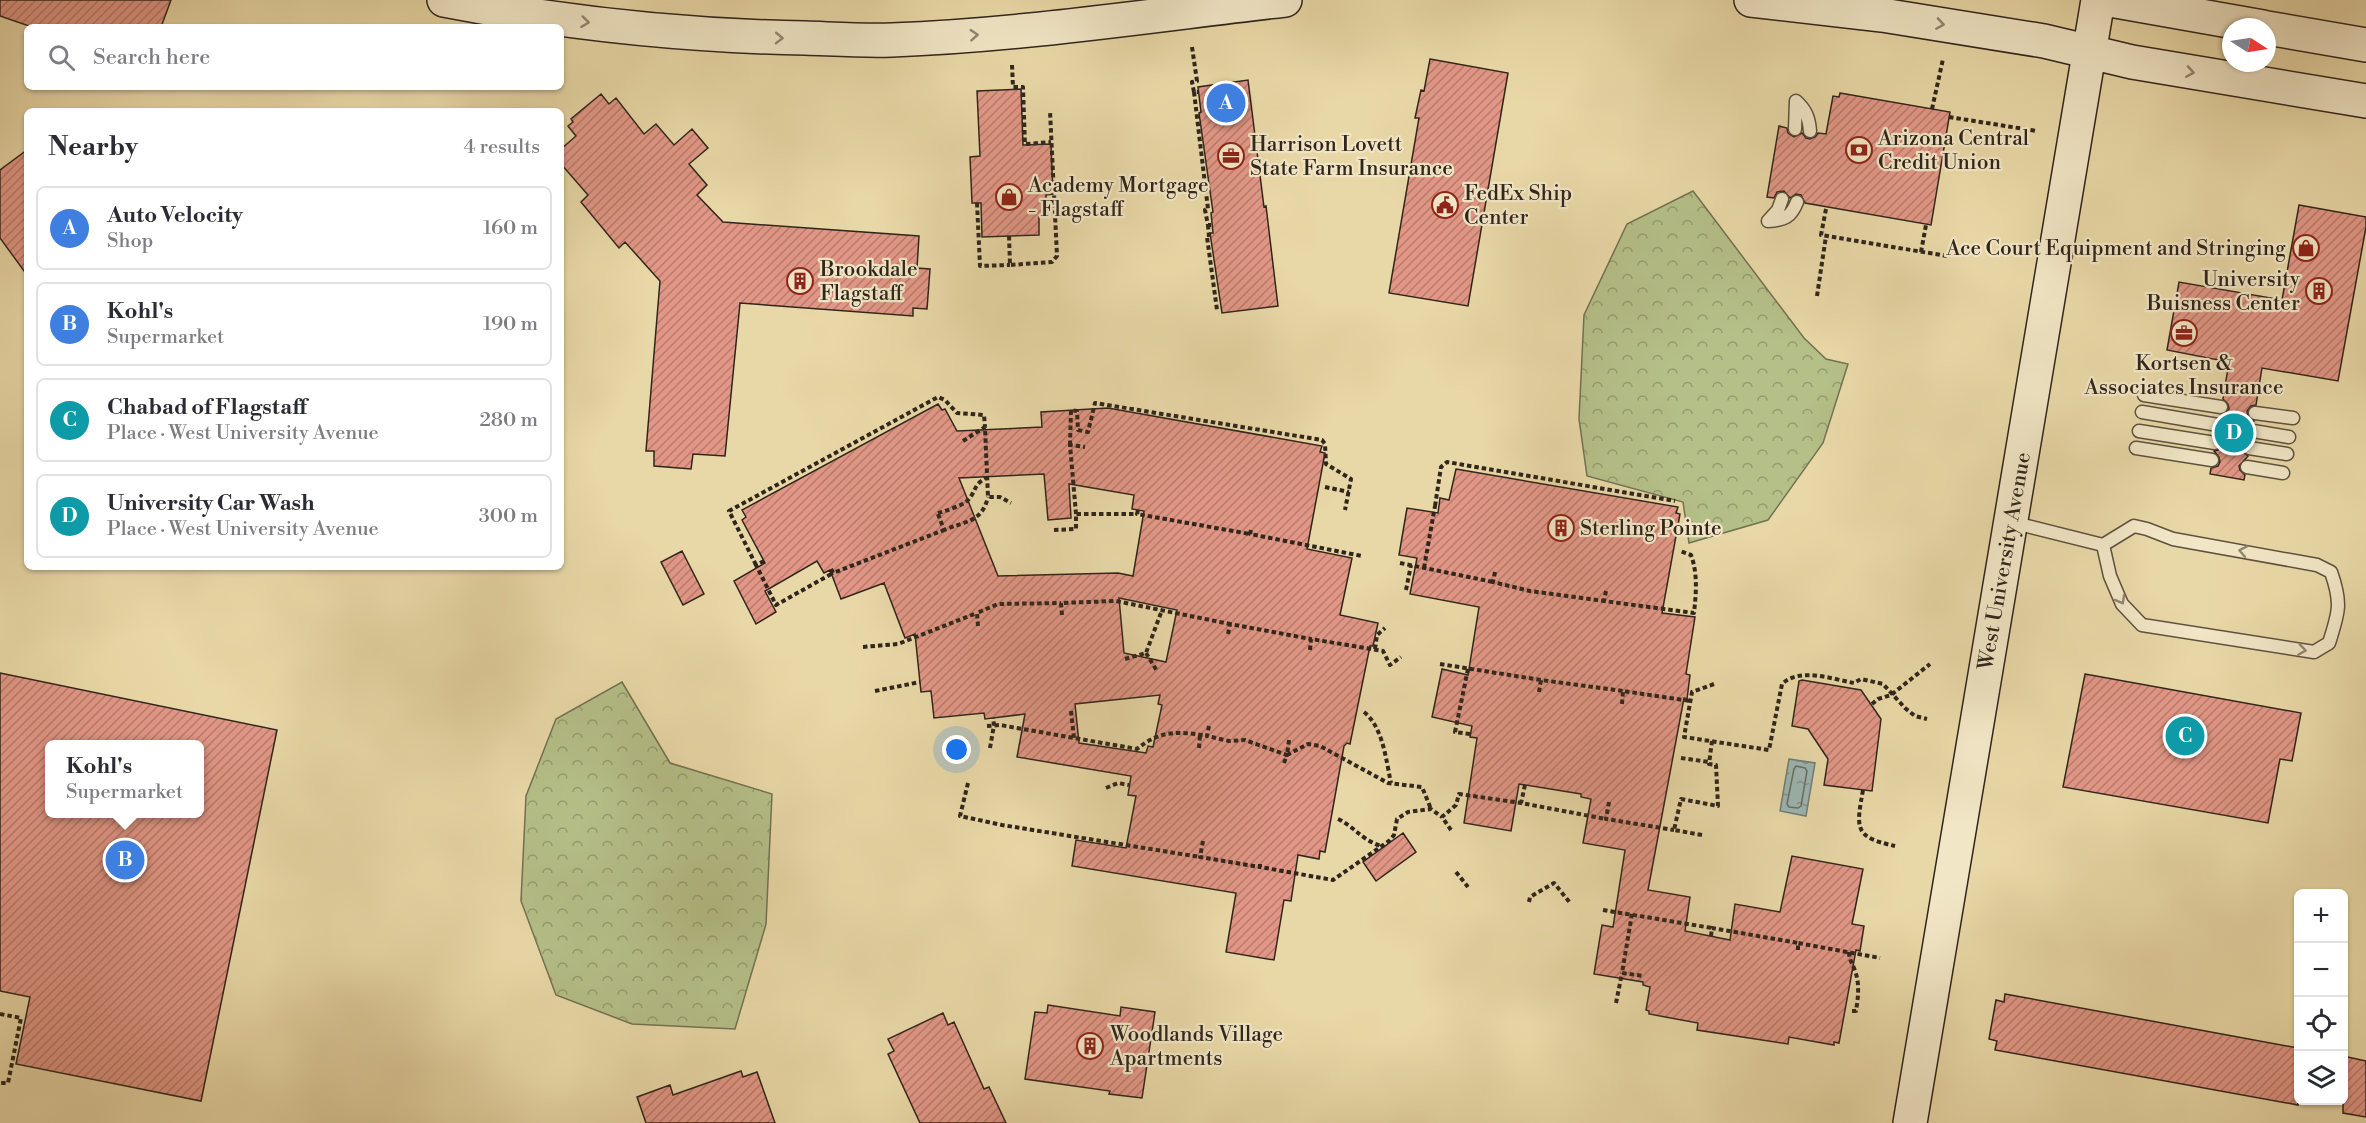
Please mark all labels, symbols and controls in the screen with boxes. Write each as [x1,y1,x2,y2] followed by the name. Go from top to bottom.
[580,15,590,28] one-way arrow
[1935,18,1944,30] one-way arrow
[2222,18,2276,72] north arrow
[24,24,564,90] search box
[970,29,979,42] one-way arrow
[775,32,784,44] one-way arrow
[45,41,78,74] icon: search
[93,44,210,71] text: Search here
[2185,65,2195,77] one-way arrow
[1206,80,1246,126] pin: A
[1877,126,2029,176] place label: Arizona Central Credit Union
[48,131,138,163] text: Nearby
[1250,132,1453,182] place label: Harrison Lovett State Farm Insurance
[463,135,540,160] text: 4 results
[1844,135,1874,165] bank icon: Arizona Central Credit Union
[1216,141,1246,171] office icon: Harrison Lovett State Farm Insurance
[1027,173,1209,223] place label: Academy Mortgage - Flagstaff
[1464,181,1572,231] place label: FedEx Ship Center
[994,182,1024,212] shop icon: Academy Mortgage - Flagstaff
[1430,190,1460,220] public building icon: FedEx Ship Center
[107,202,243,229] text: Auto Velocity
[62,216,77,241] text: A
[483,216,538,241] text: 160 m
[107,229,153,254] text: Shop
[2291,233,2321,263] shop icon: Ace Court Equipment and Stringing
[1945,236,2286,262] place label: Ace Court Equipment and Stringing
[819,257,918,307] place label: Brookdale Flagstaff
[785,266,815,296] building icon: Brookdale Flagstaff
[2146,267,2301,317] place label: University Buisness Center
[2304,276,2334,306] building icon: University Buisness Center
[107,298,173,325] text: Kohl's
[62,312,77,337] text: B
[483,312,538,337] text: 190 m
[2169,318,2199,348] office icon: Kortsen & Associates Insurance
[107,325,224,350] text: Supermarket
[2083,351,2284,401] place label: Kortsen & Associates Insurance
[107,394,307,421] text: Chabad of Flagstaff
[62,408,77,433] text: C
[479,408,538,433] text: 280 m
[2214,410,2254,456] pin: D
[107,421,379,446] text: Place · West University Avenue
[1973,450,2037,673] street label: West University Avenue
[107,490,315,517] text: University Car Wash
[62,504,77,529] text: D
[479,504,538,529] text: 300 m
[1546,513,1576,543] building icon: Sterling Pointe
[1580,516,1722,542] place label: Sterling Pointe
[107,517,379,542] text: Place · West University Avenue
[2238,545,2248,558] one-way arrow
[2114,594,2125,604] one-way arrow
[2297,644,2307,656] one-way arrow
[2166,714,2204,758] pin: C
[942,735,971,764] your location
[45,740,204,818] popup
[66,753,132,780] text: Kohl's
[66,780,183,805] text: Supermarket
[106,838,144,882] pin: B
[2294,889,2348,1105] map controls
[2294,889,2348,943] button: +
[2294,943,2348,997] button: −
[2294,997,2348,1051] button: locate
[1109,1022,1283,1072] place label: Woodlands Village Apartments
[1075,1031,1105,1061] building icon: Woodlands Village Apartments
[2294,1051,2348,1105] button: layers

